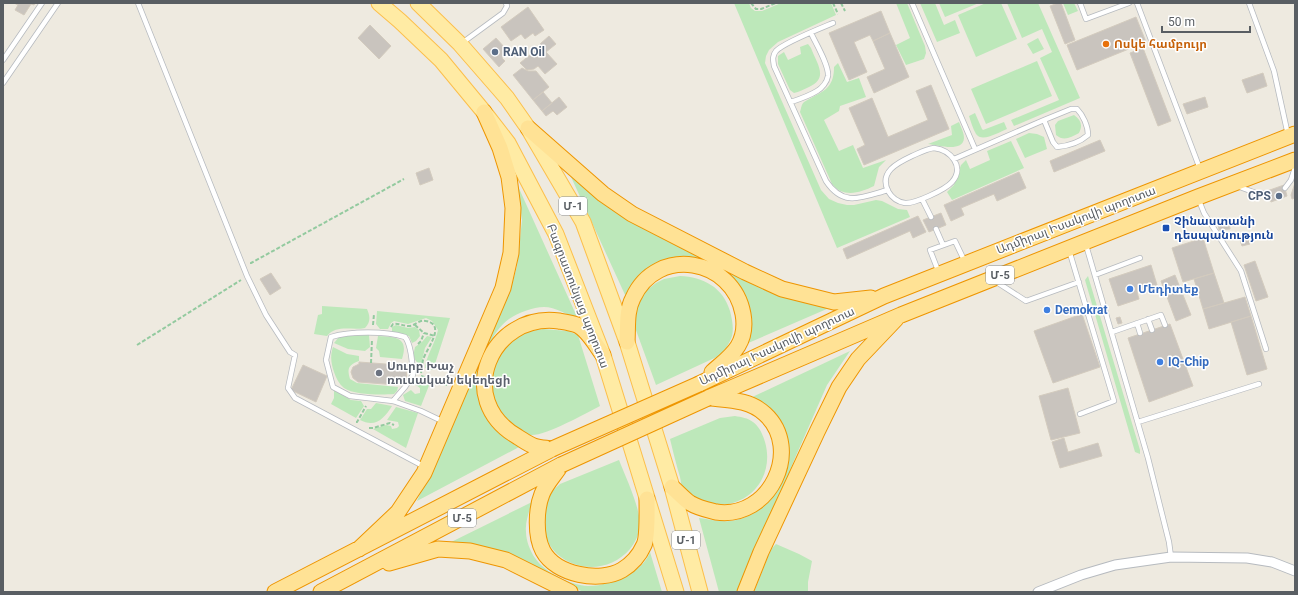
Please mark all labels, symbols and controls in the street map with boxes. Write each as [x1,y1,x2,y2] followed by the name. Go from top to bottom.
[1162,8,1250,34] scale bar
[1168,15,1195,29] text: 50 m
[1114,37,1207,51] place label: Ոսկե համբույր
[1101,39,1111,49] marker: Ոսկե համբույր
[503,45,545,59] place label: RAN Oil
[490,47,500,57] marker: RAN Oil
[994,183,1158,257] street label: Ադմիրալ Իսակովի պողոտա
[1248,189,1271,203] place label: CPS
[1274,191,1284,201] marker: CPS
[559,197,587,215] road number: Մ-1
[1174,214,1274,242] place label: Չինաստանի դեսպանություն
[544,222,612,370] street label: Բագրատունյաց պողոտա
[1161,223,1171,233] marker: Չինաստանի դեսպանություն
[986,266,1014,284] road number: Մ-5
[1138,282,1199,296] place label: Մեդիտեք
[1125,284,1135,294] marker: Մեդիտեք
[1055,303,1108,317] place label: Demokrat
[697,304,857,388] street label: Ադմիրալ Իսակովի պողոտա
[1042,305,1052,315] marker: Demokrat
[1168,355,1209,369] place label: IQ-Chip
[1155,357,1165,367] marker: IQ-Chip
[387,359,510,387] place label: Սուրբ Խաչ ռուսական եկեղեցի
[374,368,384,378] marker: Սուրբ Խաչ ռուսական եկեղեցի
[448,509,476,527] road number: Մ-5
[672,531,700,549] road number: Մ-1

